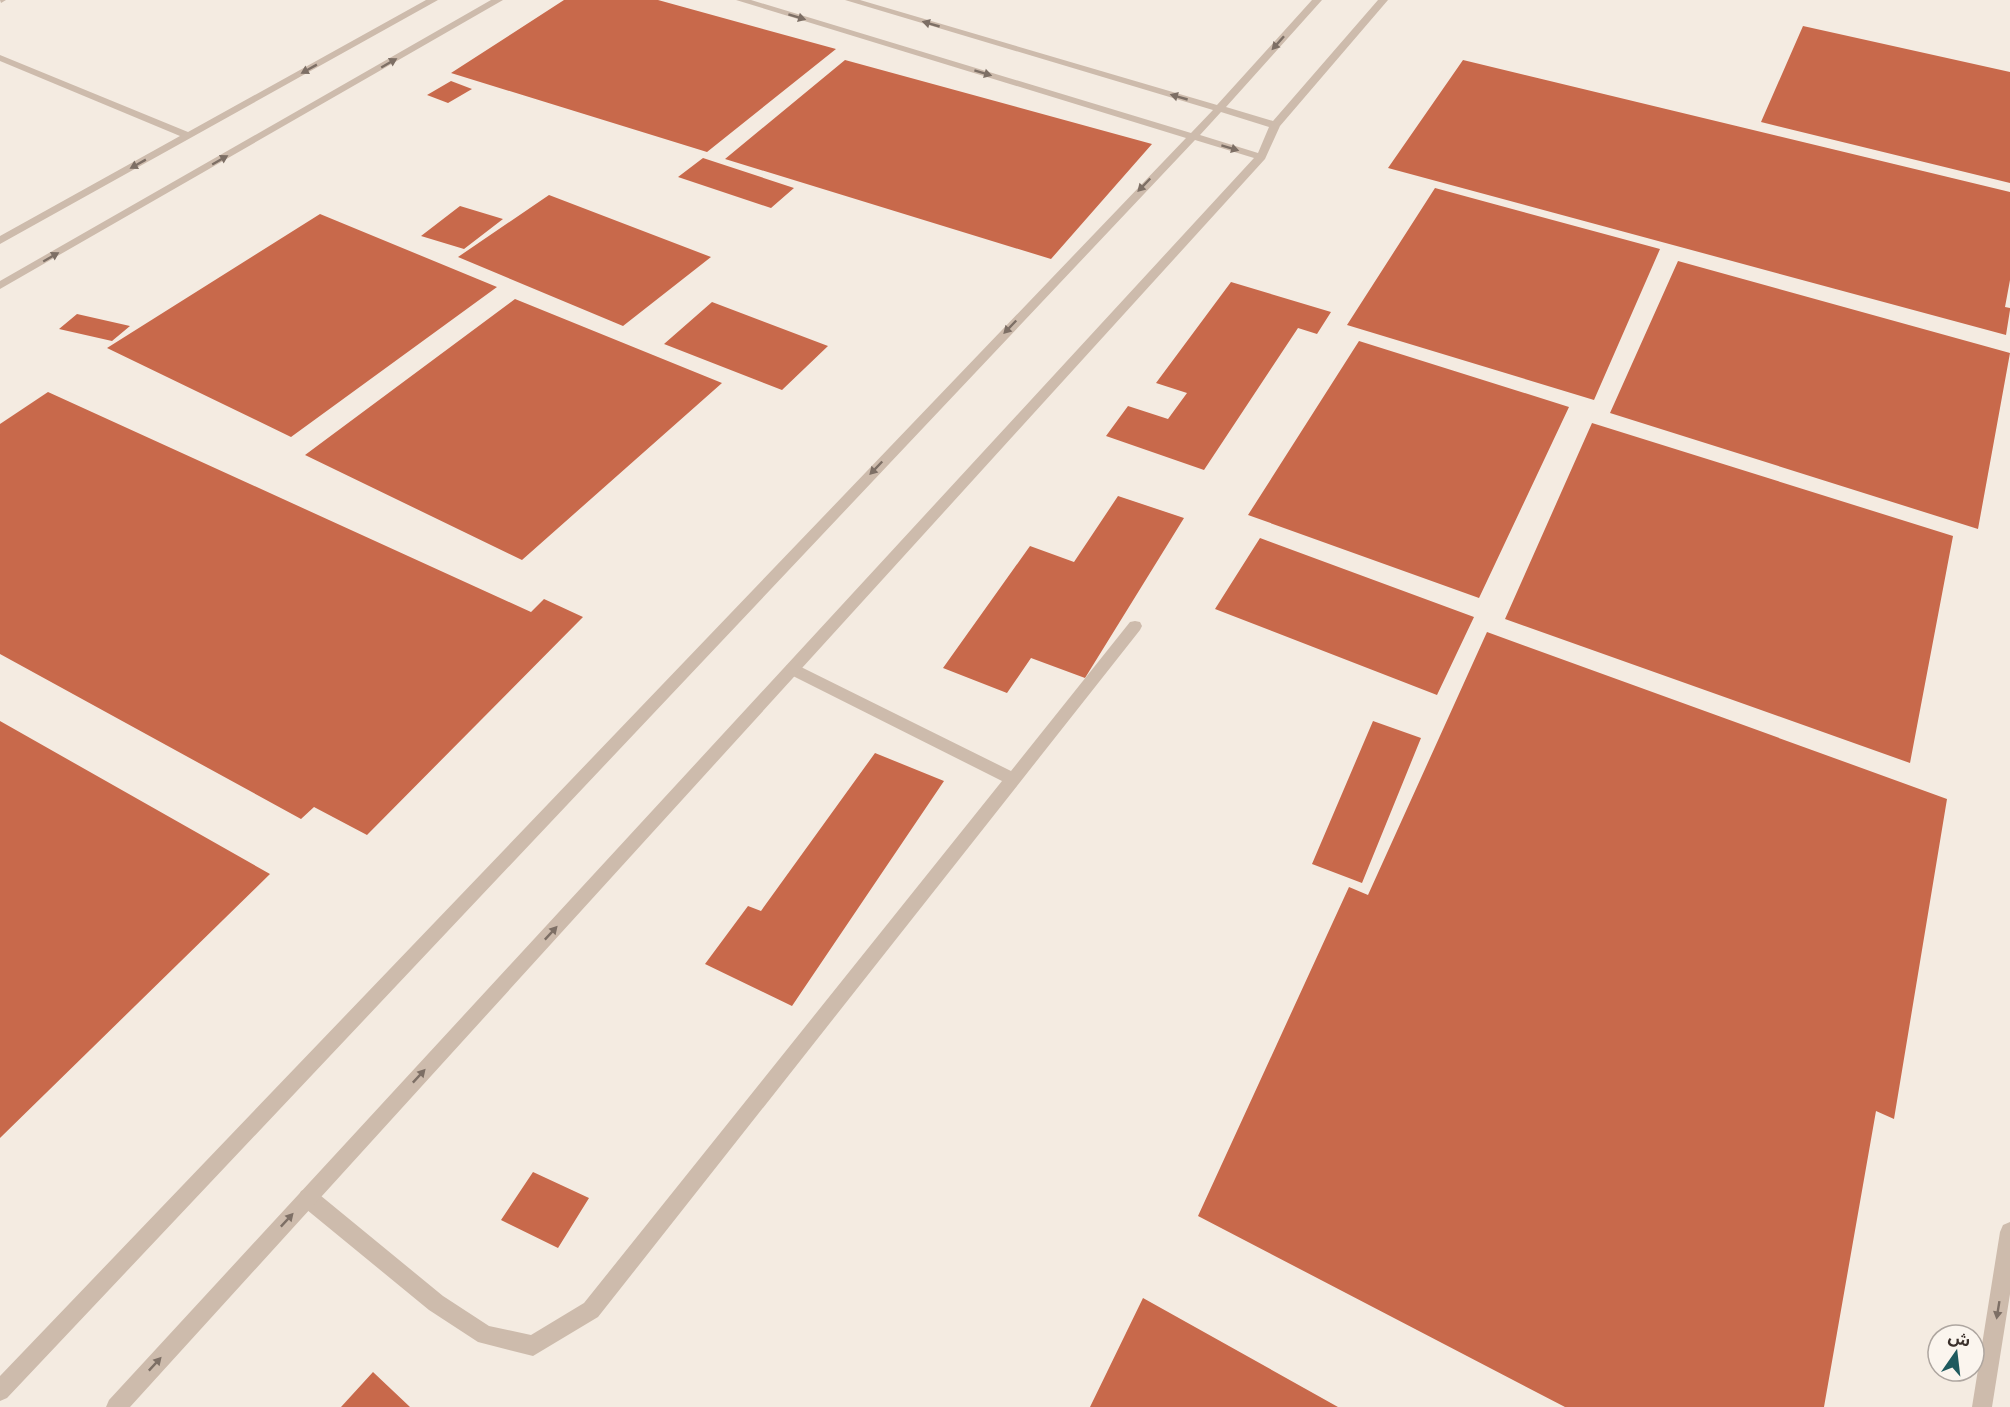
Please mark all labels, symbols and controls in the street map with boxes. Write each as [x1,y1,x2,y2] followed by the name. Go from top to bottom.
[788,13,806,22] one-way arrow
[922,19,940,28] one-way arrow
[1271,36,1285,51] one-way arrow
[381,57,397,68] one-way arrow
[300,64,317,74] one-way arrow
[974,69,992,78] one-way arrow
[1170,92,1188,101] one-way arrow
[1221,144,1239,153] one-way arrow
[212,155,229,165] one-way arrow
[129,159,146,169] one-way arrow
[1137,178,1151,193] one-way arrow
[43,252,60,262] one-way arrow
[1004,319,1017,334] one-way arrow
[869,461,883,475] one-way arrow
[544,925,558,940] one-way arrow
[412,1069,426,1084] one-way arrow
[280,1213,293,1228] one-way arrow
[1993,1301,2002,1320] one-way arrow
[1926,1323,1986,1383] north arrow
[1947,1326,1973,1351] text: ش
[148,1357,162,1371] one-way arrow

